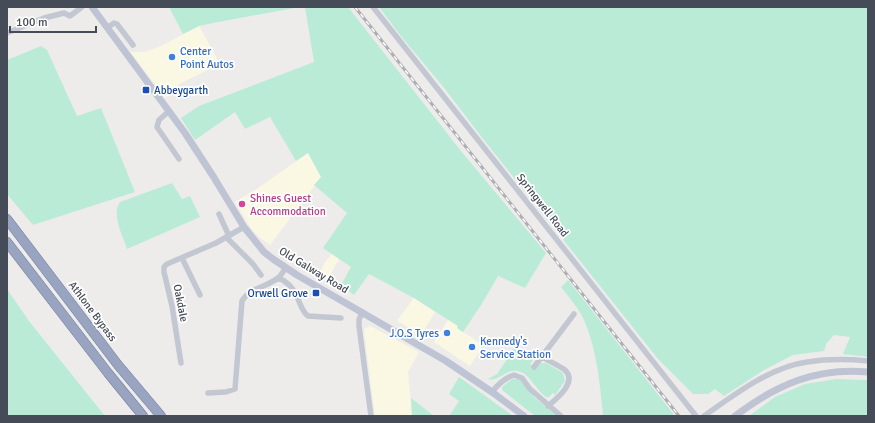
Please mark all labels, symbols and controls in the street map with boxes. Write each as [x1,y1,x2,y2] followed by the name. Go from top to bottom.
[10,8,96,34] scale bar
[16,15,48,30] text: 100 m
[180,45,234,71] place label: Center Point Autos
[167,52,177,62] marker: Center Point Autos
[154,84,208,97] place label: Abbeygarth
[141,85,151,95] marker: Abbeygarth
[514,171,571,240] street label: Springwell Road
[250,192,326,218] place label: Shines Guest Accommodation
[237,199,247,209] marker: Shines Guest Accommodation
[277,245,351,296] street label: Old Galway Road
[66,279,120,344] street label: Athlone Bypass
[170,283,191,323] street label: Oakdale
[248,287,308,300] place label: Orwell Grove
[311,288,321,298] marker: Orwell Grove
[390,327,439,340] place label: J.O.S Tyres
[442,328,452,338] marker: J.O.S Tyres
[480,335,551,361] place label: Kennedy's Service Station
[467,342,477,352] marker: Kennedy's Service Station

